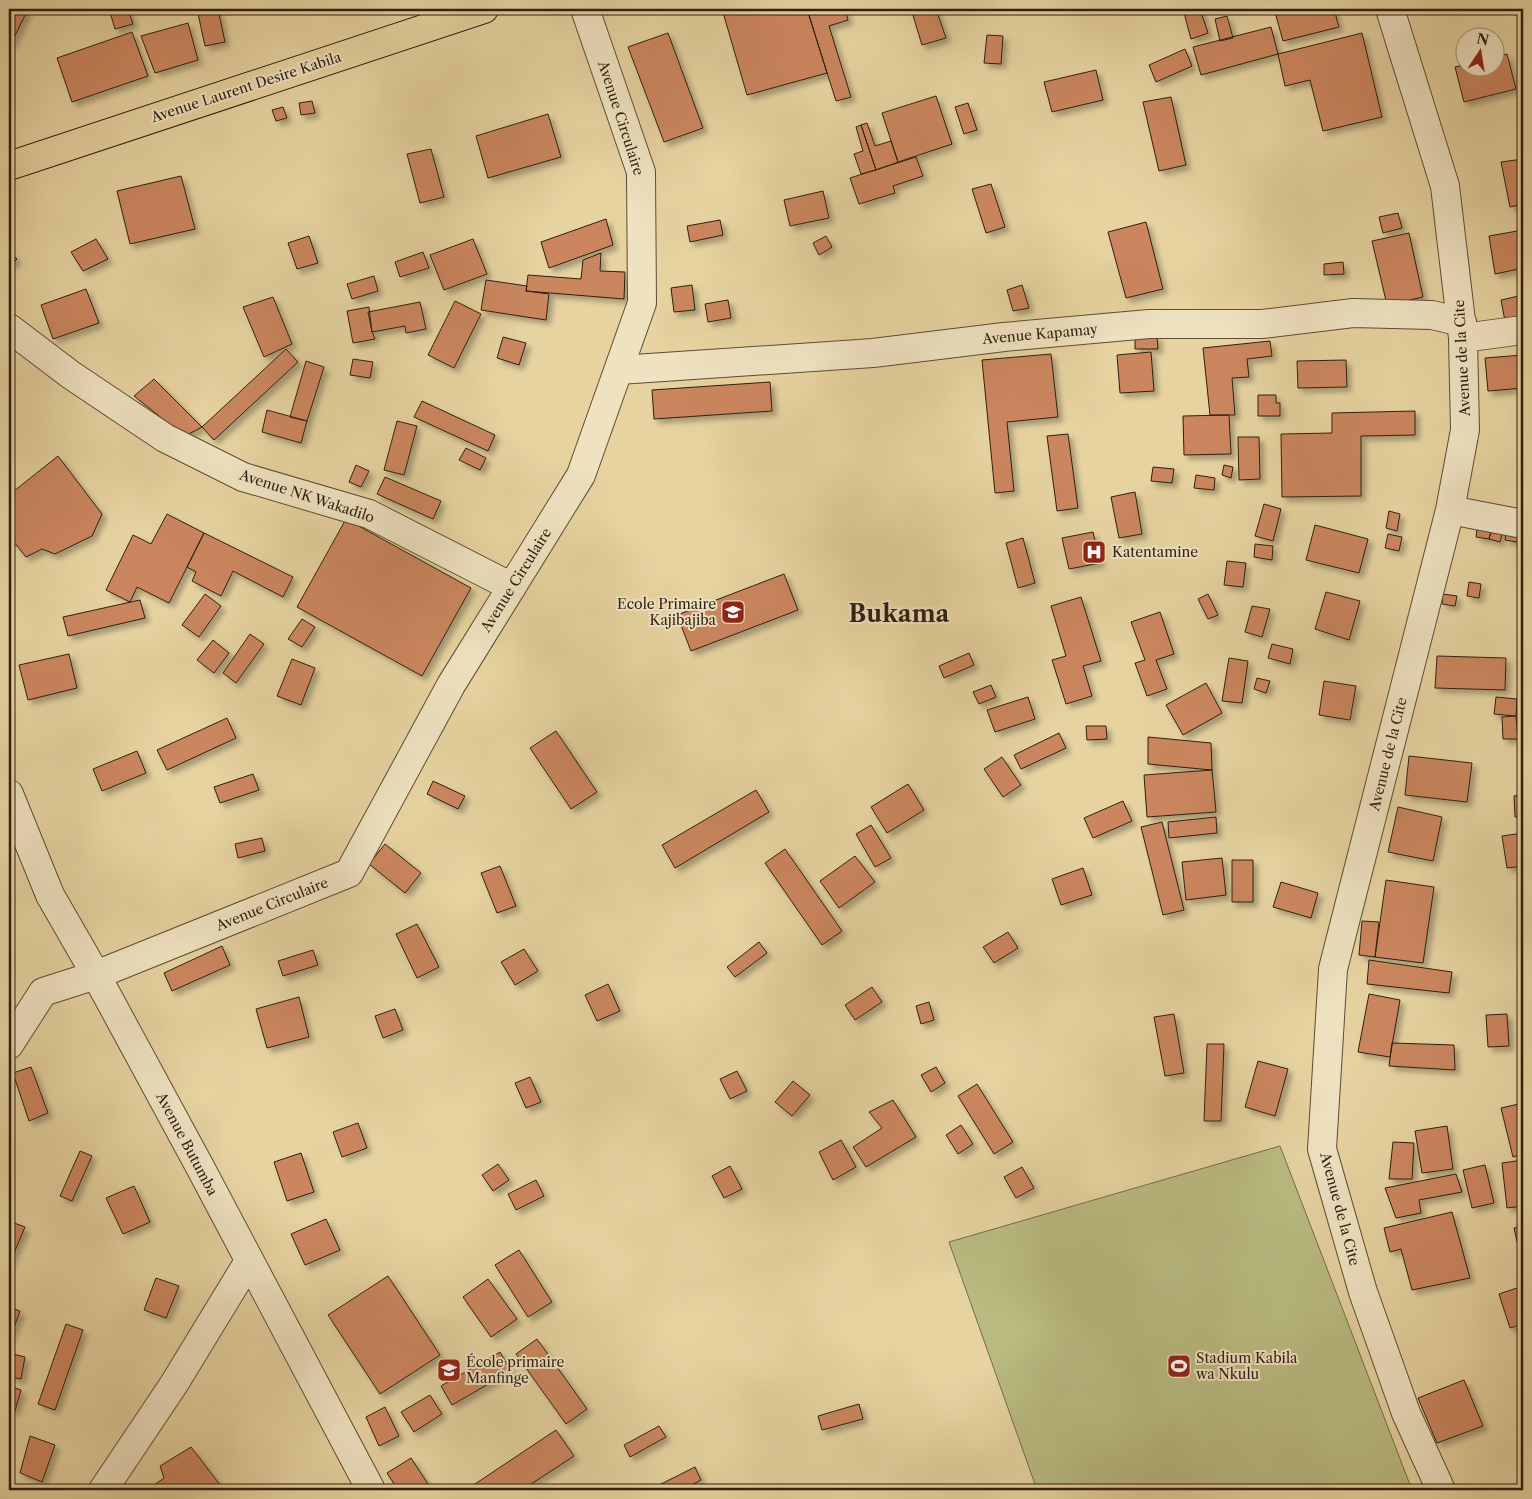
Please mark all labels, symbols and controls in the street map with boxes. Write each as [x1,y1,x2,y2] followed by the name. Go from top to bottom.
[1454,28,1504,78] north arrow
[1475,29,1491,49] text: N
[148,47,344,127] street label: Avenue Laurent Desire Kabila
[594,57,648,178] street label: Avenue Circulaire
[1450,299,1474,418] street label: Avenue de la Cite
[981,320,1099,348] street label: Avenue Kapamay
[236,465,377,526] street label: Avenue NK Wakadilo
[476,524,555,636] street label: Avenue Circulaire
[1081,539,1107,565] hospital icon: Katentamine
[1112,543,1198,561] place label: Katentamine
[617,595,717,629] place label: Ecole Primaire Kajibajiba
[720,599,746,625] school or university icon: Ecole Primaire Kajibajiba
[849,599,951,628] district label: Bukama
[1365,695,1411,814] street label: Avenue de la Cite
[212,873,331,935] street label: Avenue Circulaire
[152,1088,222,1199] street label: Avenue Butumba
[1316,1149,1364,1268] street label: Avenue de la Cite
[1195,1349,1298,1383] place label: Stadium Kabila wa Nkulu
[466,1353,564,1387] place label: École primaire Manfinge
[1166,1353,1192,1379] sports icon: Stadium Kabila wa Nkulu
[436,1357,462,1383] school or university icon: École primaire Manfinge

